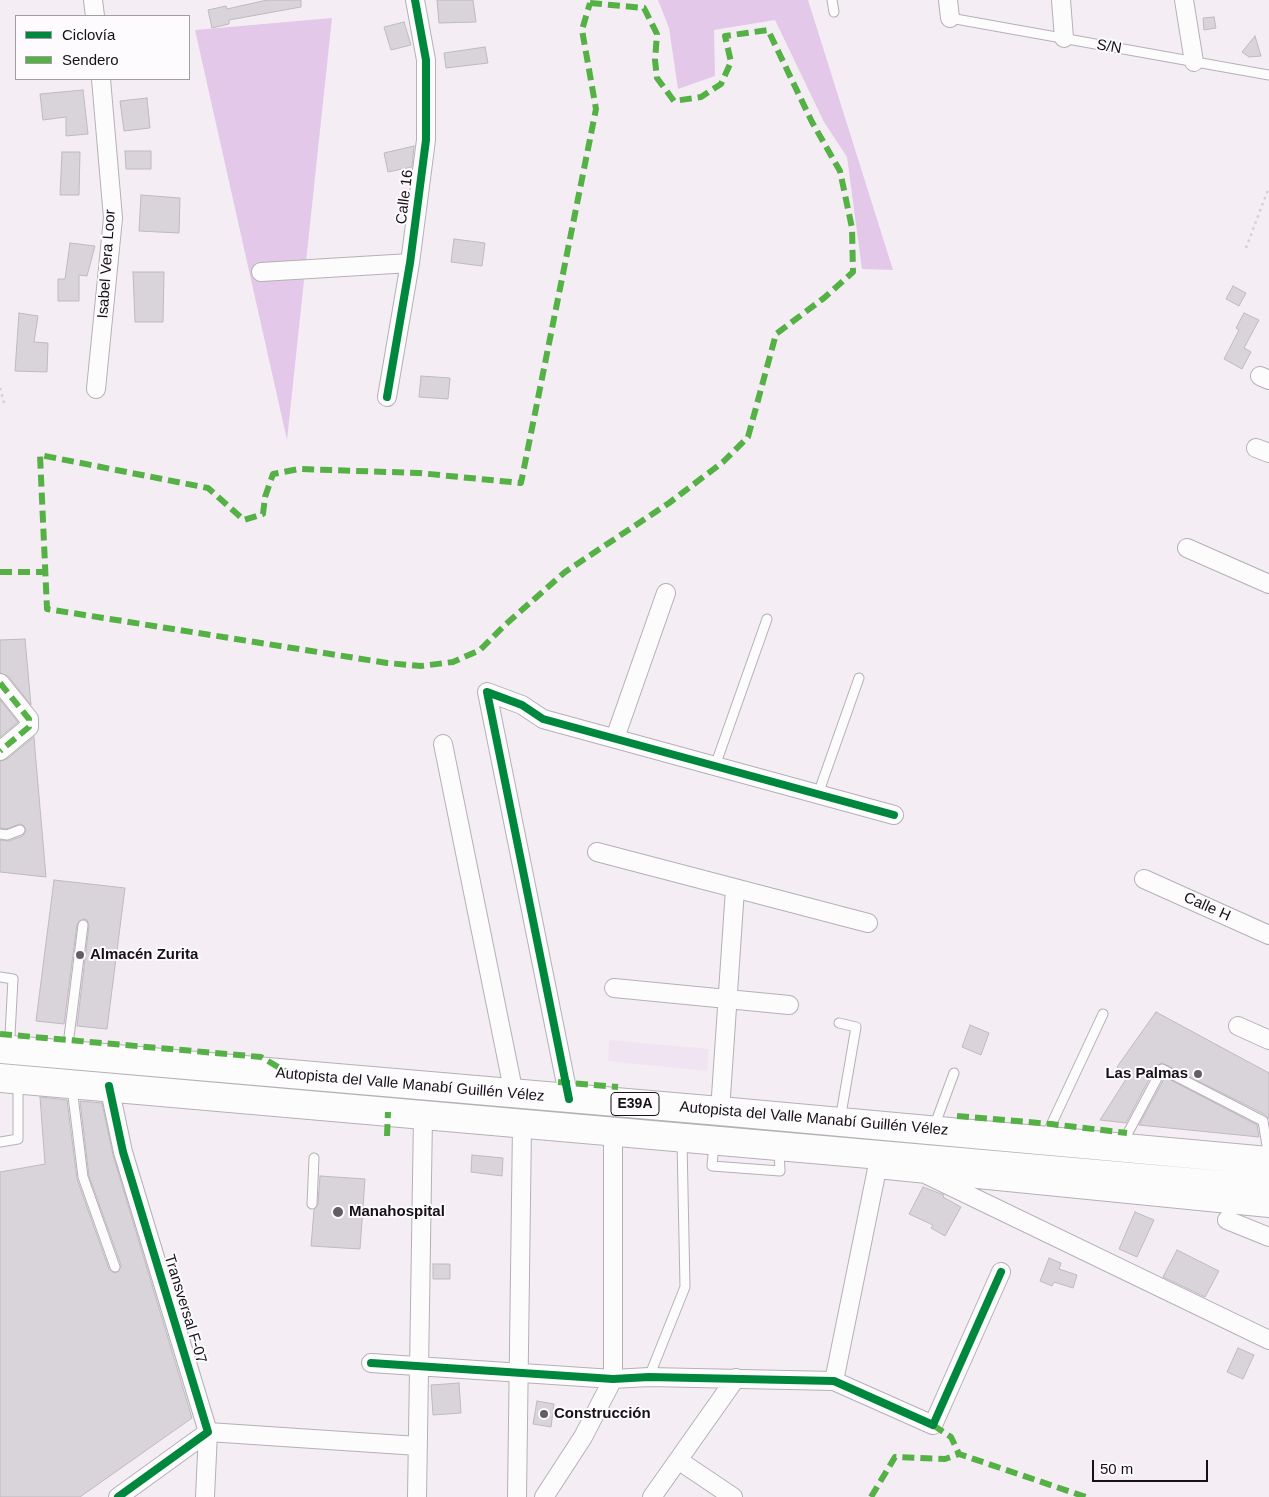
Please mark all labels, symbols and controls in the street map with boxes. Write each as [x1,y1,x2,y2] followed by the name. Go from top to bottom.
[15,15,190,80] legend
[62,26,115,43] text: Ciclovía
[1095,36,1123,58] street label: S/N
[62,51,119,68] text: Sendero
[393,169,417,225] street label: Calle 16
[94,209,120,319] street label: Isabel Vera Loor
[1181,889,1233,925] street label: Calle H
[90,946,198,964] place label: Almacén Zurita
[74,949,86,961] marker: Almacén Zurita
[275,1064,545,1106] street label: Autopista del Valle Manabí Guillén Vélez
[1105,1065,1188,1083] place label: Las Palmas
[1192,1068,1204,1080] marker: Las Palmas
[611,1092,659,1116] road number: E39A
[679,1098,949,1140] street label: Autopista del Valle Manabí Guillén Vélez
[349,1203,445,1221] place label: Manahospital
[331,1205,345,1219] marker: Manahospital
[160,1252,210,1366] street label: Transversal F-07
[554,1405,651,1423] place label: Construcción
[538,1408,550,1420] marker: Construcción
[1094,1450,1210,1482] scale bar
[1100,1460,1133,1477] text: 50 m

